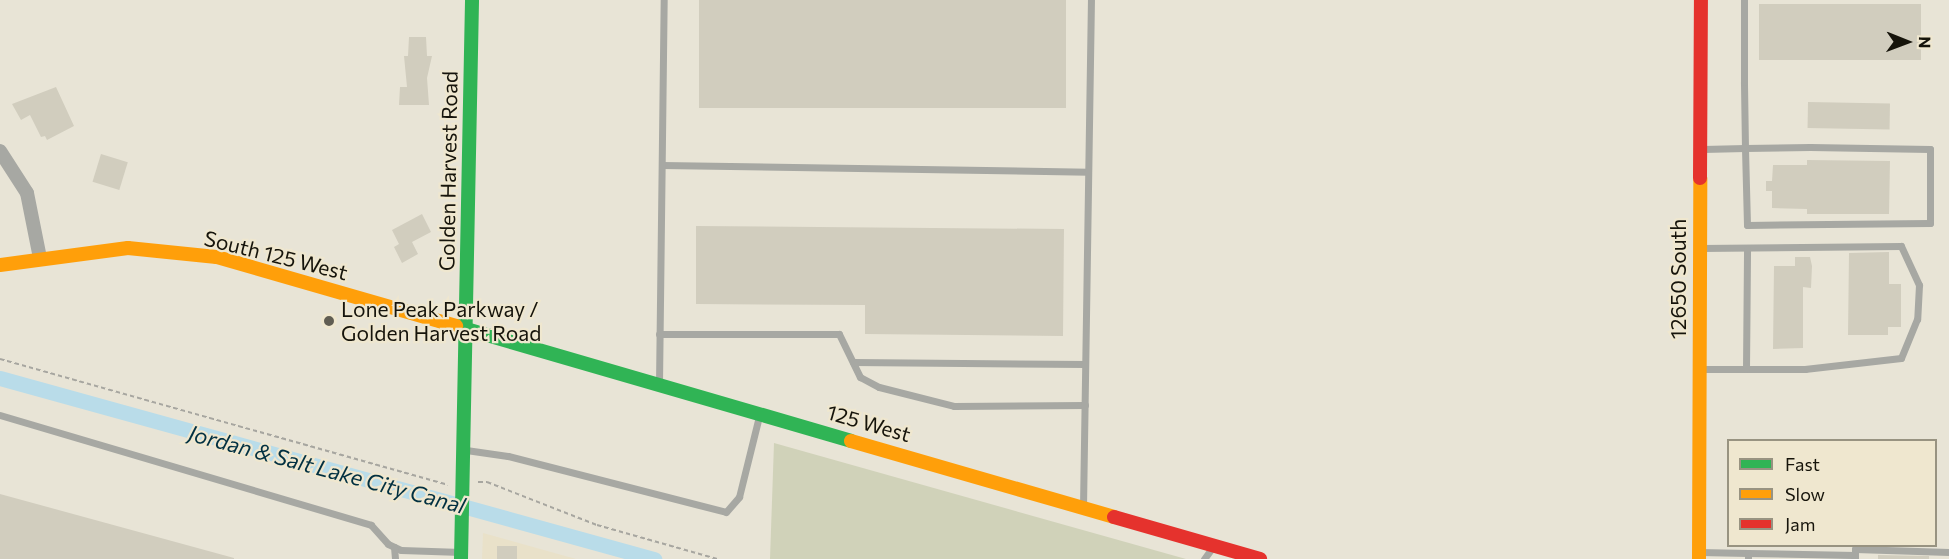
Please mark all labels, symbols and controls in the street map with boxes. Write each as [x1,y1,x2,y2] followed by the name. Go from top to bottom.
[1877,12,1937,72] north arrow
[1916,36,1935,48] text: N
[434,71,462,271] street label: Golden Harvest Road
[1665,219,1691,339] street label: 12650 South
[202,225,350,285] street label: South 125 West
[341,296,541,346] place label: Lone Peak Parkway / Golden Harvest Road
[322,314,336,328] marker: Lone Peak Parkway / Golden Harvest Road
[824,399,914,447] street label: 125 West
[186,419,468,519] water label: Jordan & Salt Lake City Canal
[1727,439,1937,547] legend
[1785,453,1820,475] text: Fast
[1785,483,1825,505] text: Slow
[1785,513,1815,535] text: Jam

